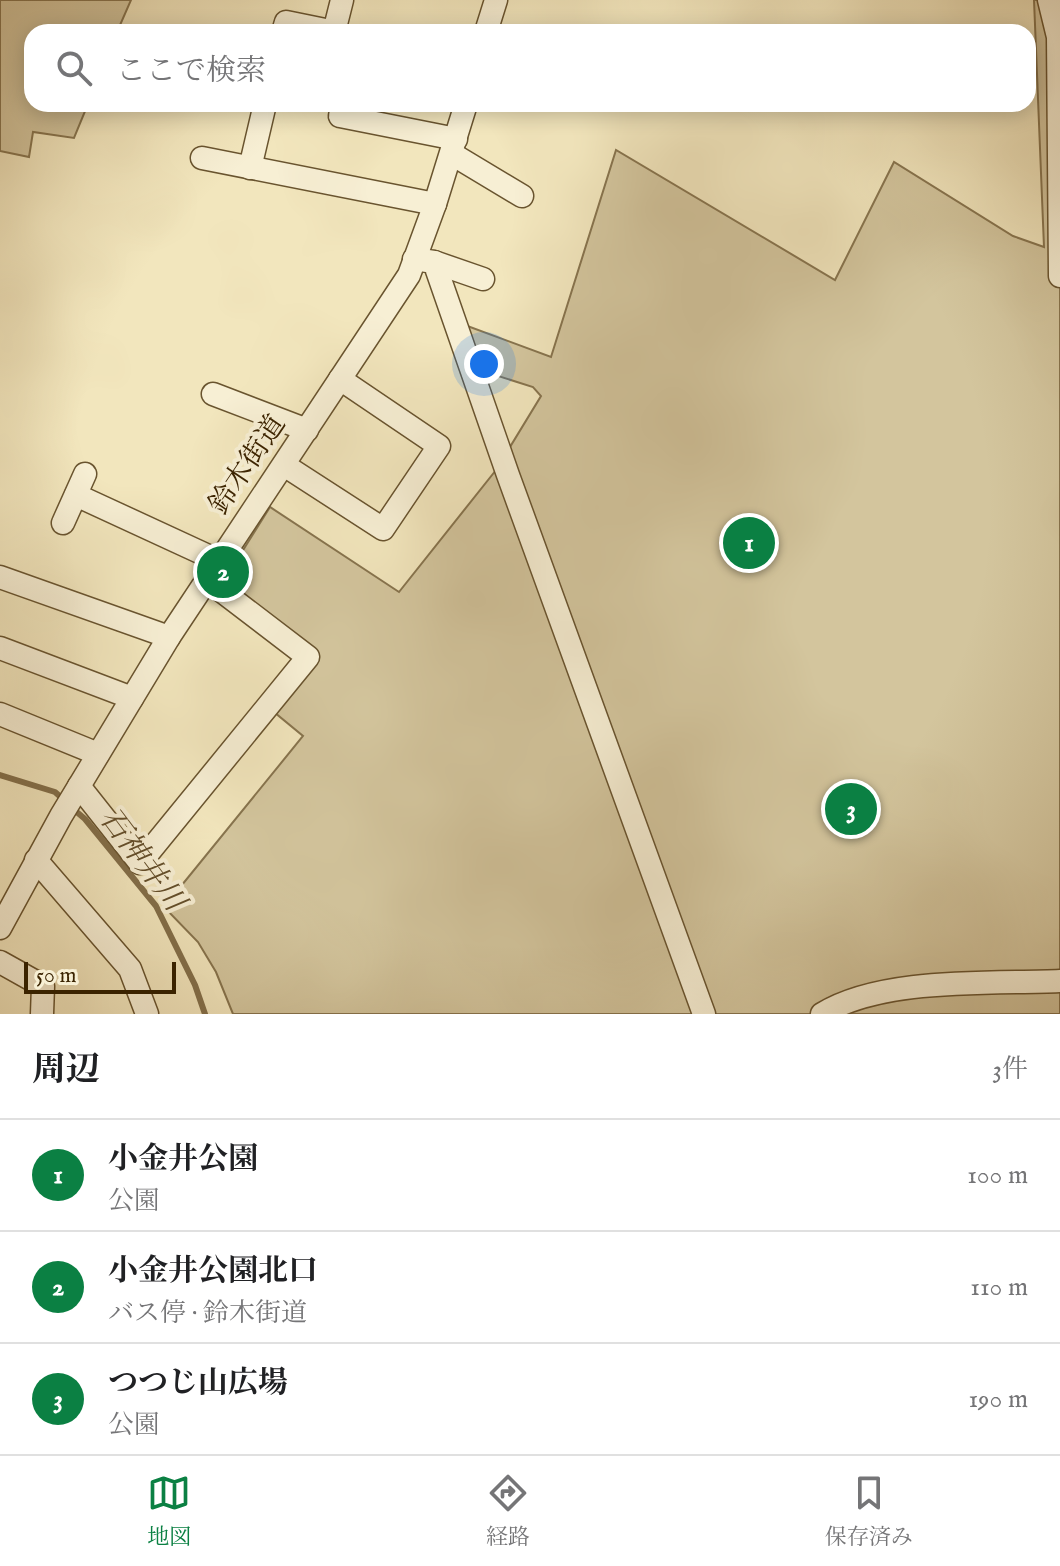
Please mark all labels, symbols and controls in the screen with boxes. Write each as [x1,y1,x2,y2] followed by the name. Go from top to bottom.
[24,24,1036,112] search box
[52,46,96,90] icon: search
[116,53,266,91] text: ここで検索
[464,344,504,384] your location
[202,409,294,521] street label: 鈴木街道
[723,513,775,573] pin: 1
[197,542,249,602] pin: 2
[825,779,877,839] pin: 3
[90,801,194,922] water label: 石神井川
[24,958,176,994] scale bar
[36,962,77,990] text: 50 m
[32,1049,100,1092] text: 周辺
[992,1053,1028,1086] text: 3件
[108,1141,258,1179] text: 小金井公園
[53,1159,63,1192] text: 1
[967,1159,1028,1192] text: 100 m
[108,1185,160,1218] text: 公園
[108,1253,318,1291] text: 小金井公園北口
[52,1271,64,1304] text: 2
[970,1271,1028,1304] text: 110 m
[108,1297,307,1330] text: バス停 · 鈴木街道
[108,1365,288,1403] text: つつじ山広場
[53,1383,63,1416] text: 3
[968,1383,1028,1416] text: 190 m
[108,1409,160,1442] text: 公園
[147,1471,191,1552] tab: 地図
[486,1471,530,1552] tab: 経路
[825,1471,913,1552] tab: 保存済み

